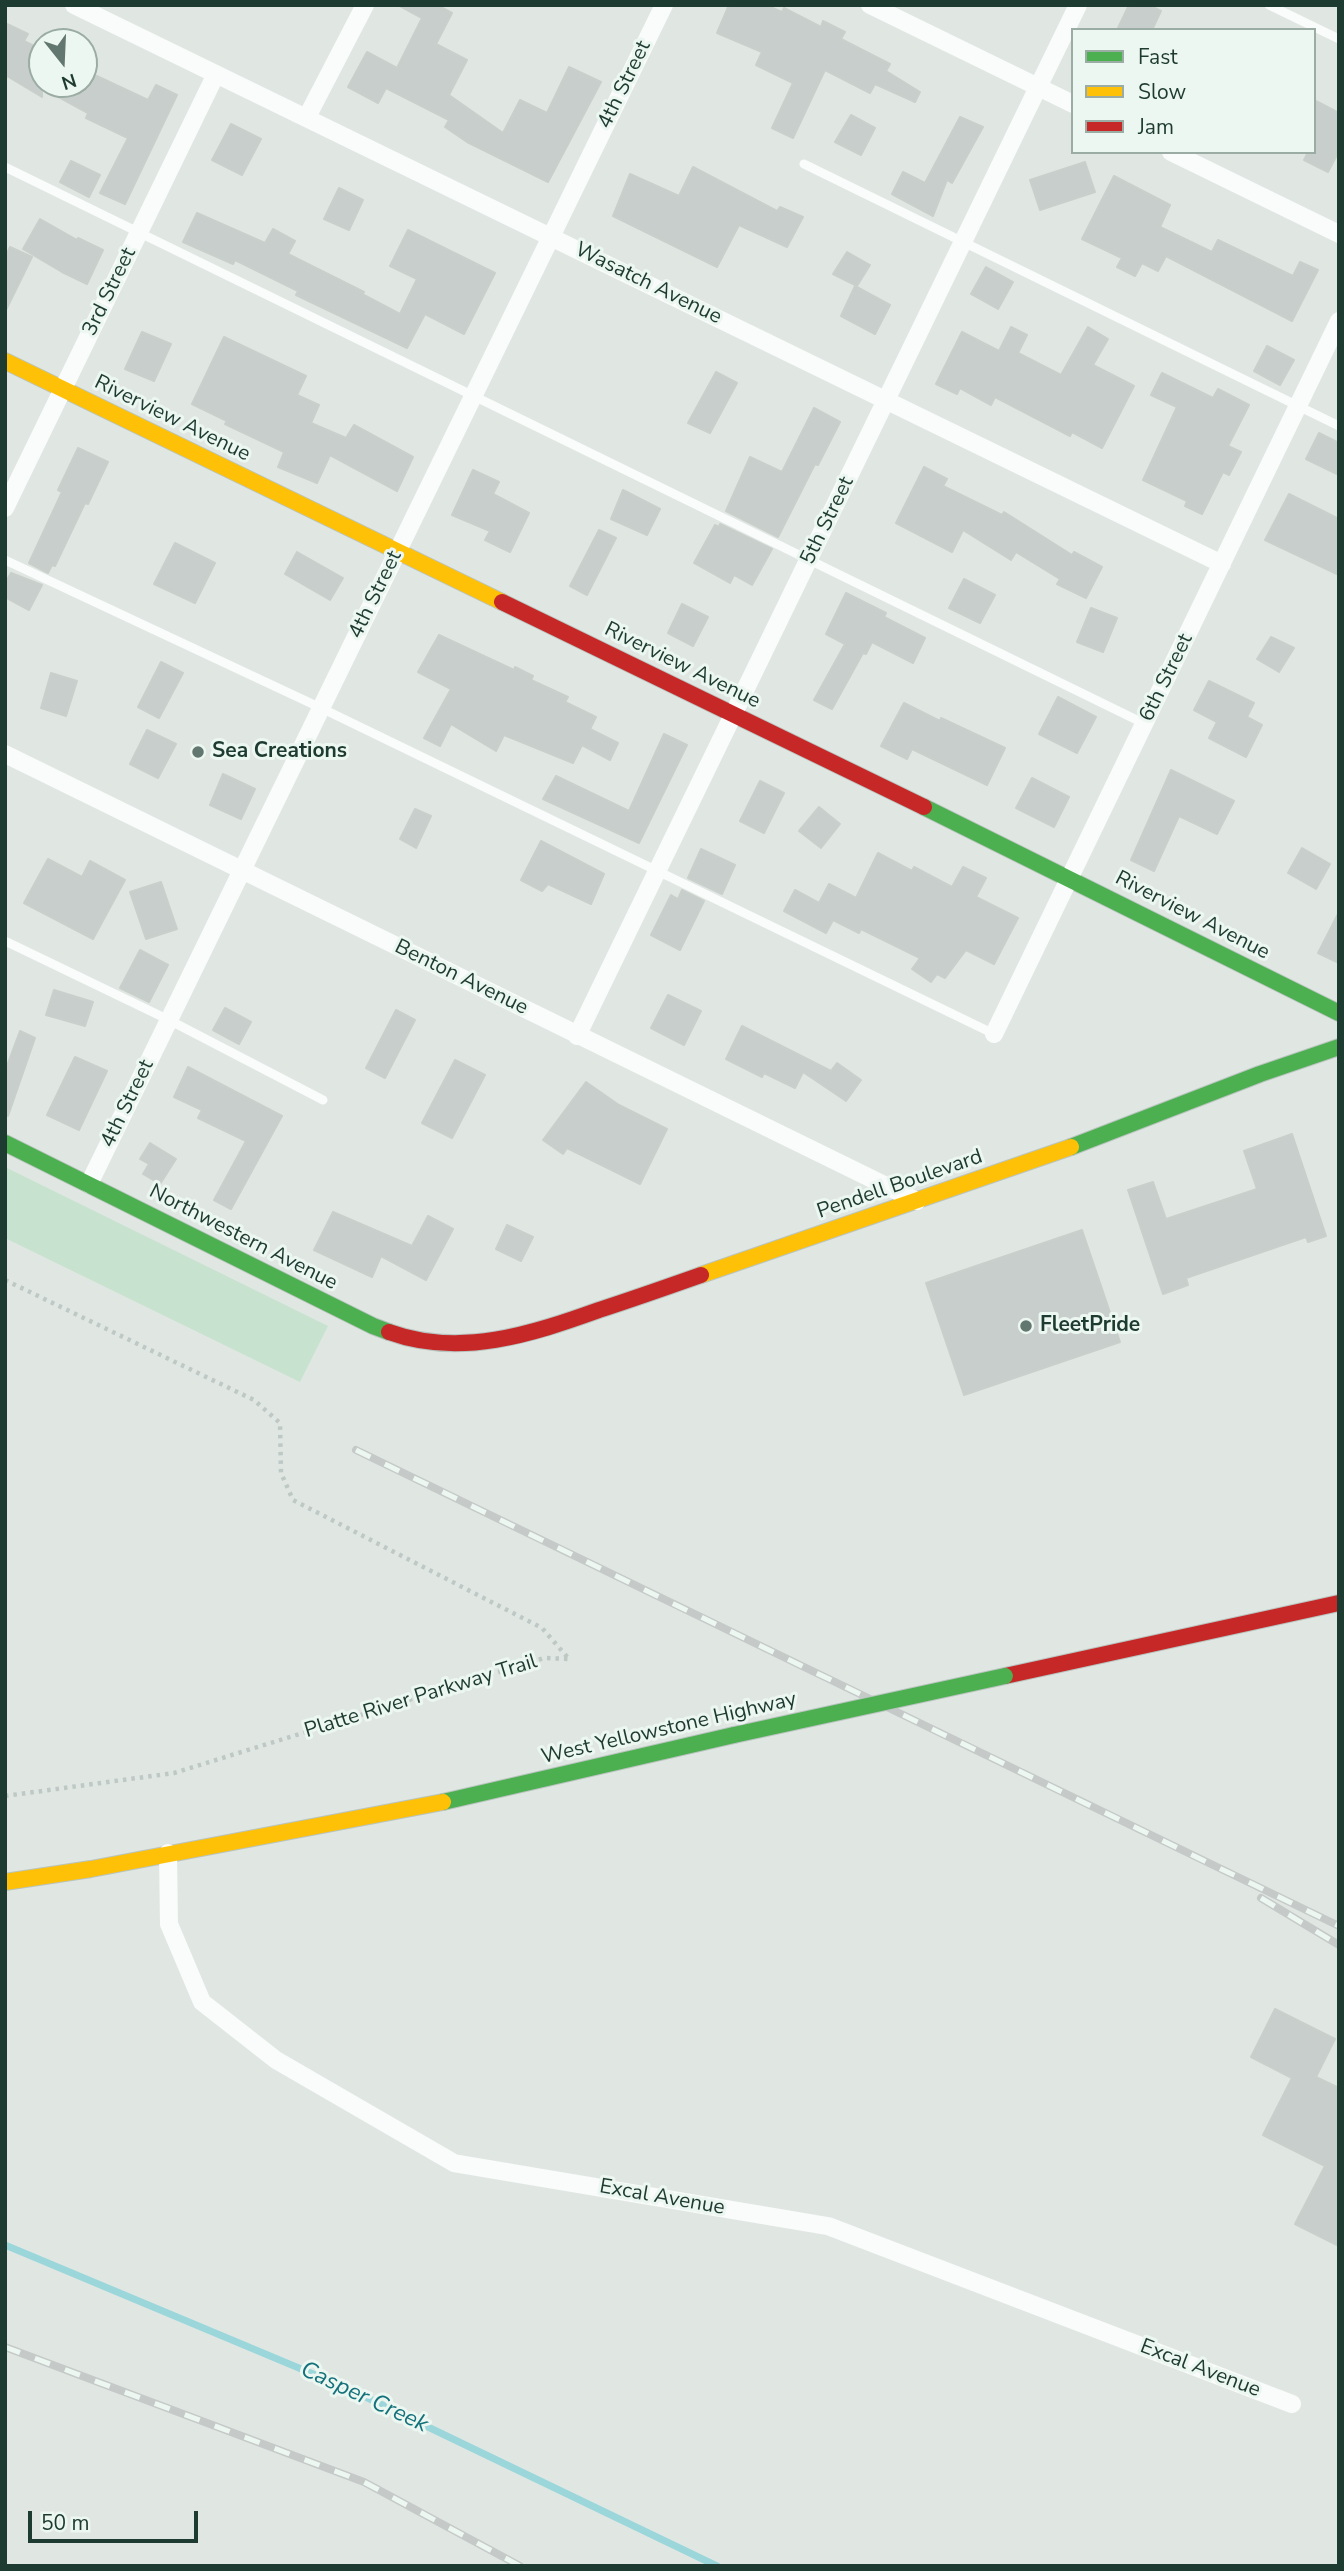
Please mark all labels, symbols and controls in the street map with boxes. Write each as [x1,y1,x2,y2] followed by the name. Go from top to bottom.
[28,28,98,98] north arrow
[1071,28,1316,154] legend
[593,37,657,133] street label: 4th Street
[1138,43,1178,71] text: Fast
[58,67,80,96] text: N
[1138,78,1186,106] text: Slow
[1138,113,1174,141] text: Jam
[571,238,725,330] street label: Wasatch Avenue
[78,244,142,340] street label: 3rd Street
[90,370,254,468] street label: Riverview Avenue
[796,473,860,569] street label: 5th Street
[344,547,408,643] street label: 4th Street
[600,617,764,715] street label: Riverview Avenue
[1135,630,1199,726] street label: 6th Street
[212,739,347,765] place label: Sea Creations
[190,744,206,760] marker: Sea Creations
[1110,866,1274,966] street label: Riverview Avenue
[390,935,532,1021] street label: Benton Avenue
[96,1056,160,1152] street label: 4th Street
[814,1145,986,1225] street label: Pendell Boulevard
[145,1180,341,1296] street label: Northwestern Avenue
[1040,1313,1140,1339] place label: FleetPride
[1018,1318,1034,1334] marker: FleetPride
[302,1650,540,1744] street label: Platte River Parkway Trail
[539,1687,799,1771] street label: West Yellowstone Highway
[597,2175,727,2221] street label: Excal Avenue
[1136,2335,1264,2403] street label: Excal Avenue
[296,2356,432,2440] water label: Casper Creek
[32,2498,201,2542] scale bar
[41,2509,90,2537] text: 50 m

